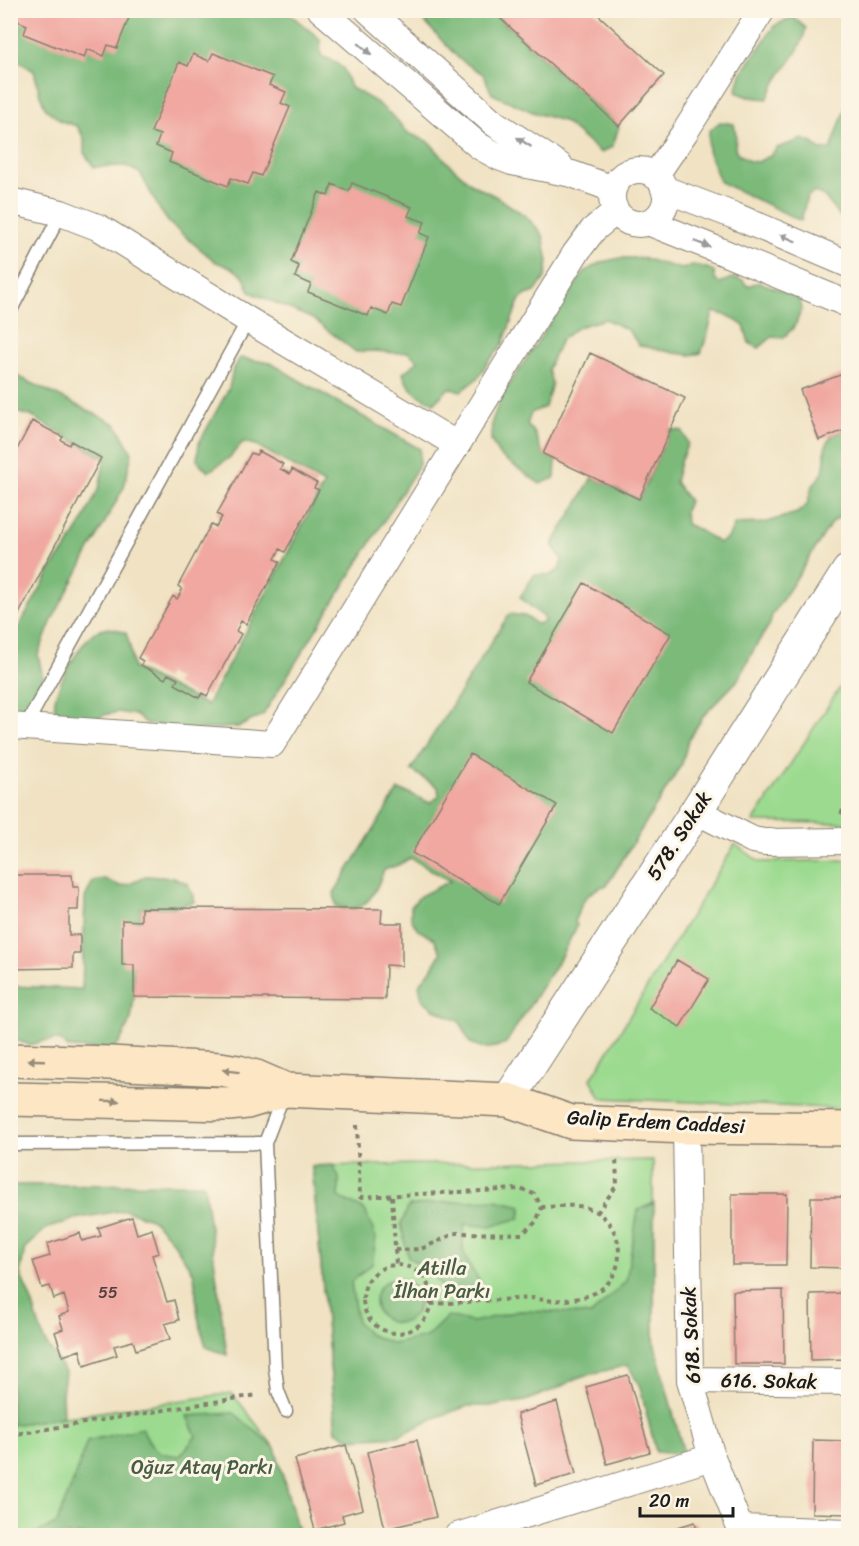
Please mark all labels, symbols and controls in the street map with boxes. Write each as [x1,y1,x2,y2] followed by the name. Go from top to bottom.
[357,42,372,55] one-way arrow
[516,136,532,148] one-way arrow
[779,233,797,243] one-way arrow
[693,239,711,249] one-way arrow
[637,784,721,888] street label: 578. Sokak
[27,1056,46,1065] one-way arrow
[221,1066,240,1075] one-way arrow
[101,1096,120,1106] one-way arrow
[566,1100,746,1144] street label: Galip Erdem Caddesi
[393,1251,490,1309] park label: Atilla İlhan Parkı
[98,1278,118,1307] house number: 55
[671,1285,711,1384] street label: 618. Sokak
[720,1363,818,1399] street label: 616. Sokak
[131,1450,273,1485] park label: Oğuz Atay Parkı
[640,1480,733,1518] scale bar
[649,1485,689,1517] text: 20 m

